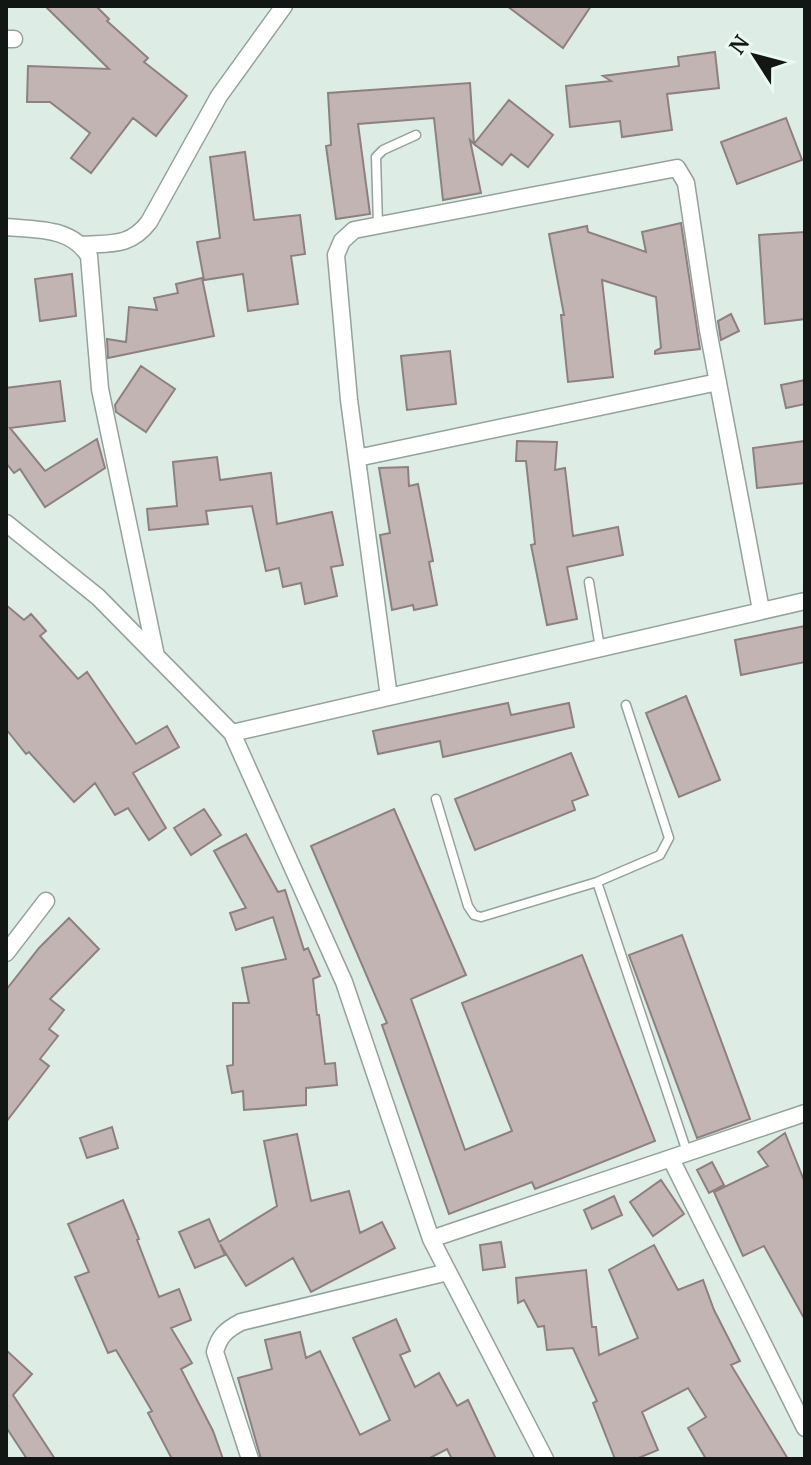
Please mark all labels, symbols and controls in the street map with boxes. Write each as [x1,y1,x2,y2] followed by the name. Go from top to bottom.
[715,16,795,96] north arrow
[722,28,755,59] text: N

